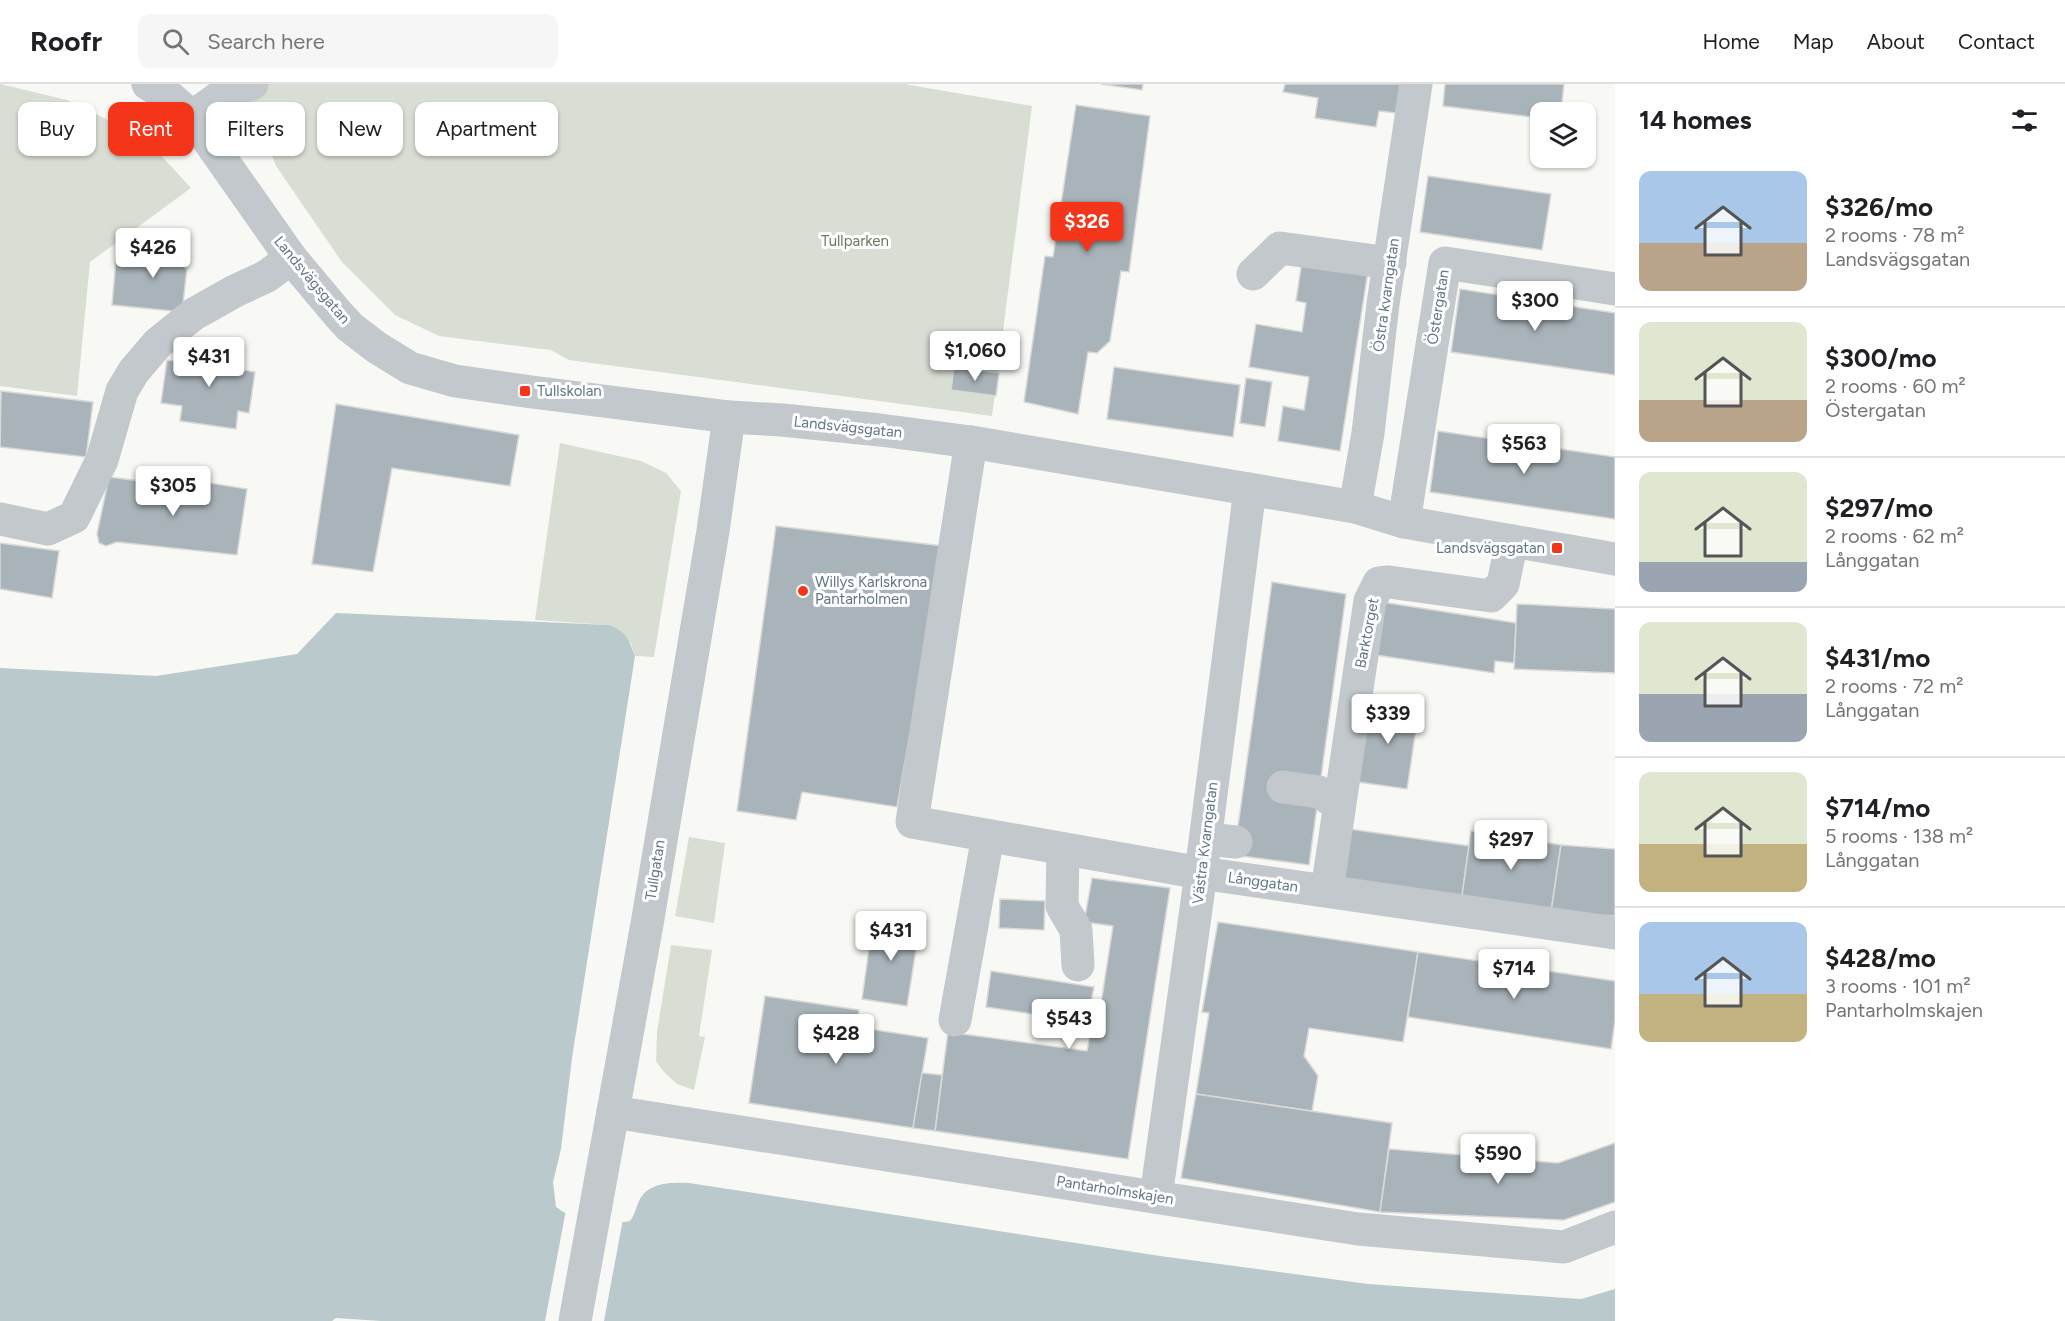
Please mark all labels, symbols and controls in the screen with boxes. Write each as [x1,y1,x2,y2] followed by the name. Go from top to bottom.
[138,14,558,68] search box
[30,24,102,58] text: Roofr
[159,25,192,58] icon: search
[207,28,325,55] text: Search here
[1703,29,1760,54] text: Home
[1793,29,1834,54] text: Map
[1867,29,1925,54] text: About
[1958,29,2035,54] text: Contact
[18,102,96,156] chip: Buy
[108,102,194,156] chip: Rent
[206,102,305,156] chip: Filters
[317,102,403,156] chip: New
[415,102,558,156] chip: Apartment
[1530,102,1596,168] map controls
[1530,102,1596,168] button: layers
[1639,104,1752,136] text: 14 homes
[2008,104,2041,137] icon: filters
[1825,191,1933,223] text: $326/mo
[1687,195,1759,267] icon: home
[1051,202,1123,253] pin: $326
[1064,209,1110,233] text: $326
[1825,223,1965,247] text: 2 rooms · 78 m²
[117,228,189,279] pin: $426
[270,232,354,328] street label: Landsvägsgatan
[821,232,889,250] park label: Tullparken
[130,235,176,259] text: $426
[1369,237,1403,353] street label: Östra kvarngatan
[1825,247,1970,271] text: Landsvägsgatan
[1423,268,1453,346] street label: Östergatan
[1499,281,1571,332] pin: $300
[1511,288,1559,312] text: $300
[926,331,1024,382] pin: $1,060
[173,337,245,388] pin: $431
[944,338,1006,362] text: $1,060
[1825,342,1937,374] text: $300/mo
[187,344,231,368] text: $431
[1687,346,1759,418] icon: home
[1825,374,1966,398] text: 2 rooms · 60 m²
[537,382,602,400] place label: Tullskolan
[518,384,532,398] marker: Tullskolan
[1825,398,1926,422] text: Östergatan
[793,412,903,442] street label: Landsvägsgatan
[1488,424,1560,475] pin: $563
[1501,431,1547,455] text: $563
[137,466,209,517] pin: $305
[150,473,196,497] text: $305
[1825,492,1933,524] text: $297/mo
[1687,496,1759,568] icon: home
[1825,524,1964,548] text: 2 rooms · 62 m²
[1436,539,1545,557] place label: Landsvägsgatan
[1550,541,1564,555] marker: Landsvägsgatan
[1825,548,1919,572] text: Långgatan
[815,573,927,608] place label: Willys Karlskrona Pantarholmen
[796,584,810,598] marker: Willys Karlskrona Pantarholmen
[1351,596,1383,670] street label: Barktorget
[1825,642,1930,674] text: $431/mo
[1687,646,1759,718] icon: home
[1825,674,1963,698] text: 2 rooms · 72 m²
[1352,694,1424,745] pin: $339
[1825,698,1919,722] text: Långgatan
[1366,701,1410,725] text: $339
[1189,781,1221,905] street label: Västra Kvarngatan
[1825,792,1930,824] text: $714/mo
[1687,796,1759,868] icon: home
[1475,820,1547,871] pin: $297
[1825,824,1973,848] text: 5 rooms · 138 m²
[1488,827,1534,851] text: $297
[641,839,669,901] street label: Tullgatan
[1825,848,1919,872] text: Långgatan
[1227,868,1299,896] street label: Långgatan
[855,911,927,962] pin: $431
[869,918,913,942] text: $431
[1825,942,1936,974] text: $428/mo
[1687,946,1759,1018] icon: home
[1478,949,1550,1000] pin: $714
[1492,956,1536,980] text: $714
[1825,974,1971,998] text: 3 rooms · 101 m²
[1825,998,1983,1022] text: Pantarholmskajen
[1033,999,1105,1050] pin: $543
[1046,1006,1092,1030] text: $543
[800,1014,872,1065] pin: $428
[812,1021,860,1045] text: $428
[1462,1134,1534,1185] pin: $590
[1474,1141,1522,1165] text: $590
[1055,1172,1175,1208] street label: Pantarholmskajen

